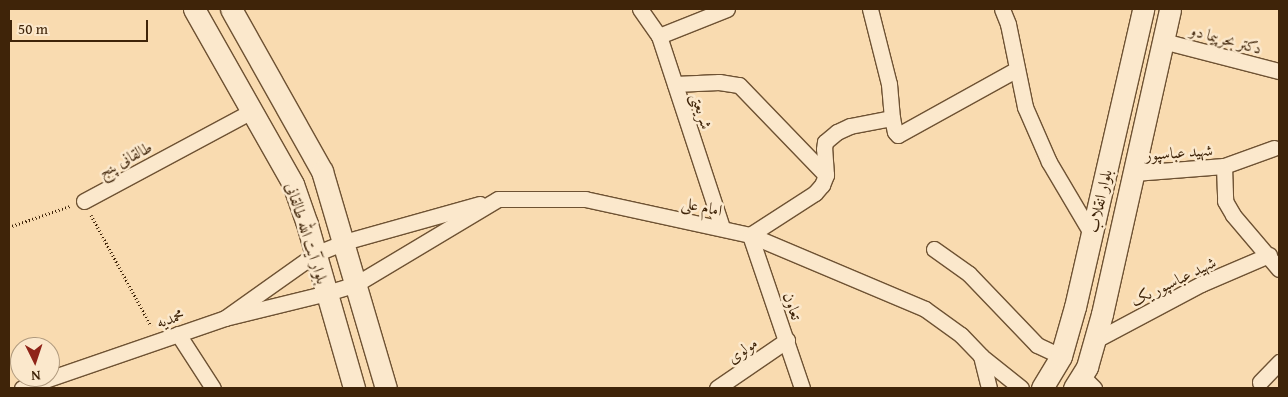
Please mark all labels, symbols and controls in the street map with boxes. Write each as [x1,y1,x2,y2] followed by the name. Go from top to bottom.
[12,10,150,42] scale bar
[18,18,48,39] text: 50 m
[1188,20,1264,58] street label: دکتر بحرپیما دو
[687,91,717,131] street label: شریعتی
[95,137,155,181] street label: طالقانی پنج
[1144,140,1214,164] street label: شهید عباسپور
[1082,168,1116,234] street label: بلوار انقلاب
[282,180,332,286] street label: بلوار آیت الله طالقانی
[680,192,724,220] street label: امام علی
[1127,252,1219,310] street label: شهید عباسپور یک
[779,290,807,322] street label: تعاون
[153,304,187,332] street label: محمدیه
[723,333,761,367] street label: مولوی
[10,337,60,387] north arrow
[31,366,41,386] text: N

